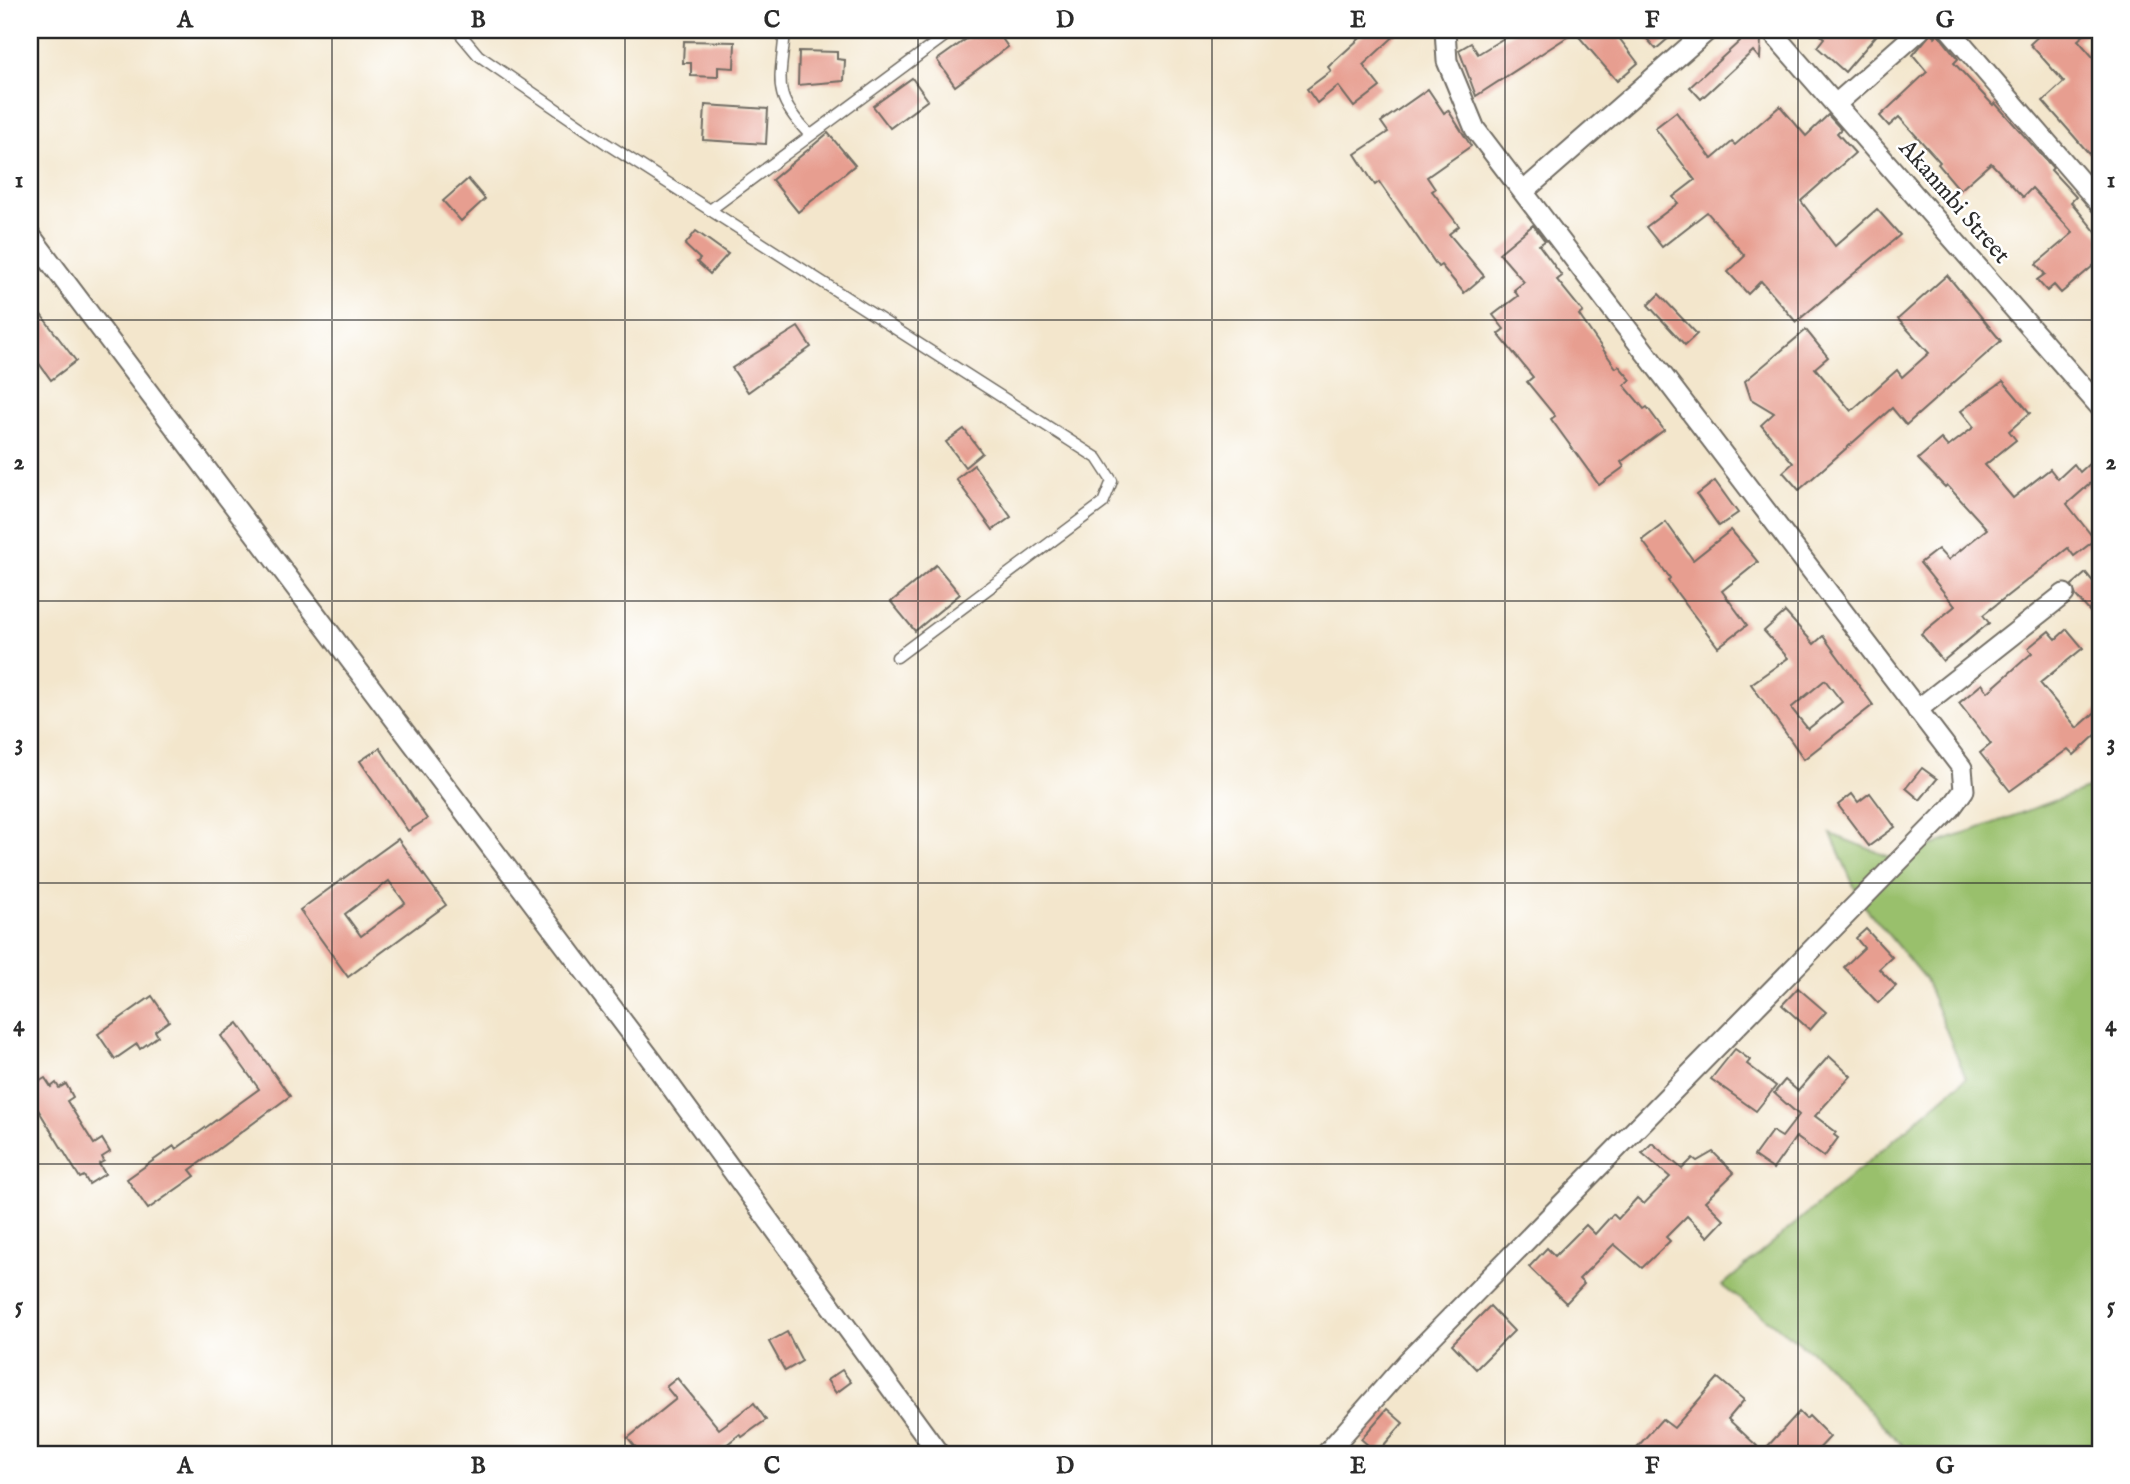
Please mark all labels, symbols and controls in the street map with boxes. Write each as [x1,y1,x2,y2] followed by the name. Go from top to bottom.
[176,6,194,35] text: A
[470,6,486,35] text: B
[764,6,781,35] text: C
[1056,6,1074,35] text: D
[1350,6,1366,35] text: E
[1645,6,1660,35] text: F
[1936,6,1955,35] text: G
[1891,133,2016,271] street label: Akanmbi Street
[15,166,23,195] text: 1
[2107,166,2115,195] text: 1
[14,448,25,477] text: 2
[2106,448,2117,477] text: 2
[15,729,23,758] text: 3
[2107,729,2115,758] text: 3
[13,1010,25,1039] text: 4
[2105,1010,2117,1039] text: 4
[15,1292,24,1321] text: 5
[2107,1292,2116,1321] text: 5
[176,1452,194,1481] text: A
[470,1452,486,1481] text: B
[764,1452,781,1481] text: C
[1056,1452,1074,1481] text: D
[1350,1452,1366,1481] text: E
[1645,1452,1660,1481] text: F
[1936,1452,1955,1481] text: G

